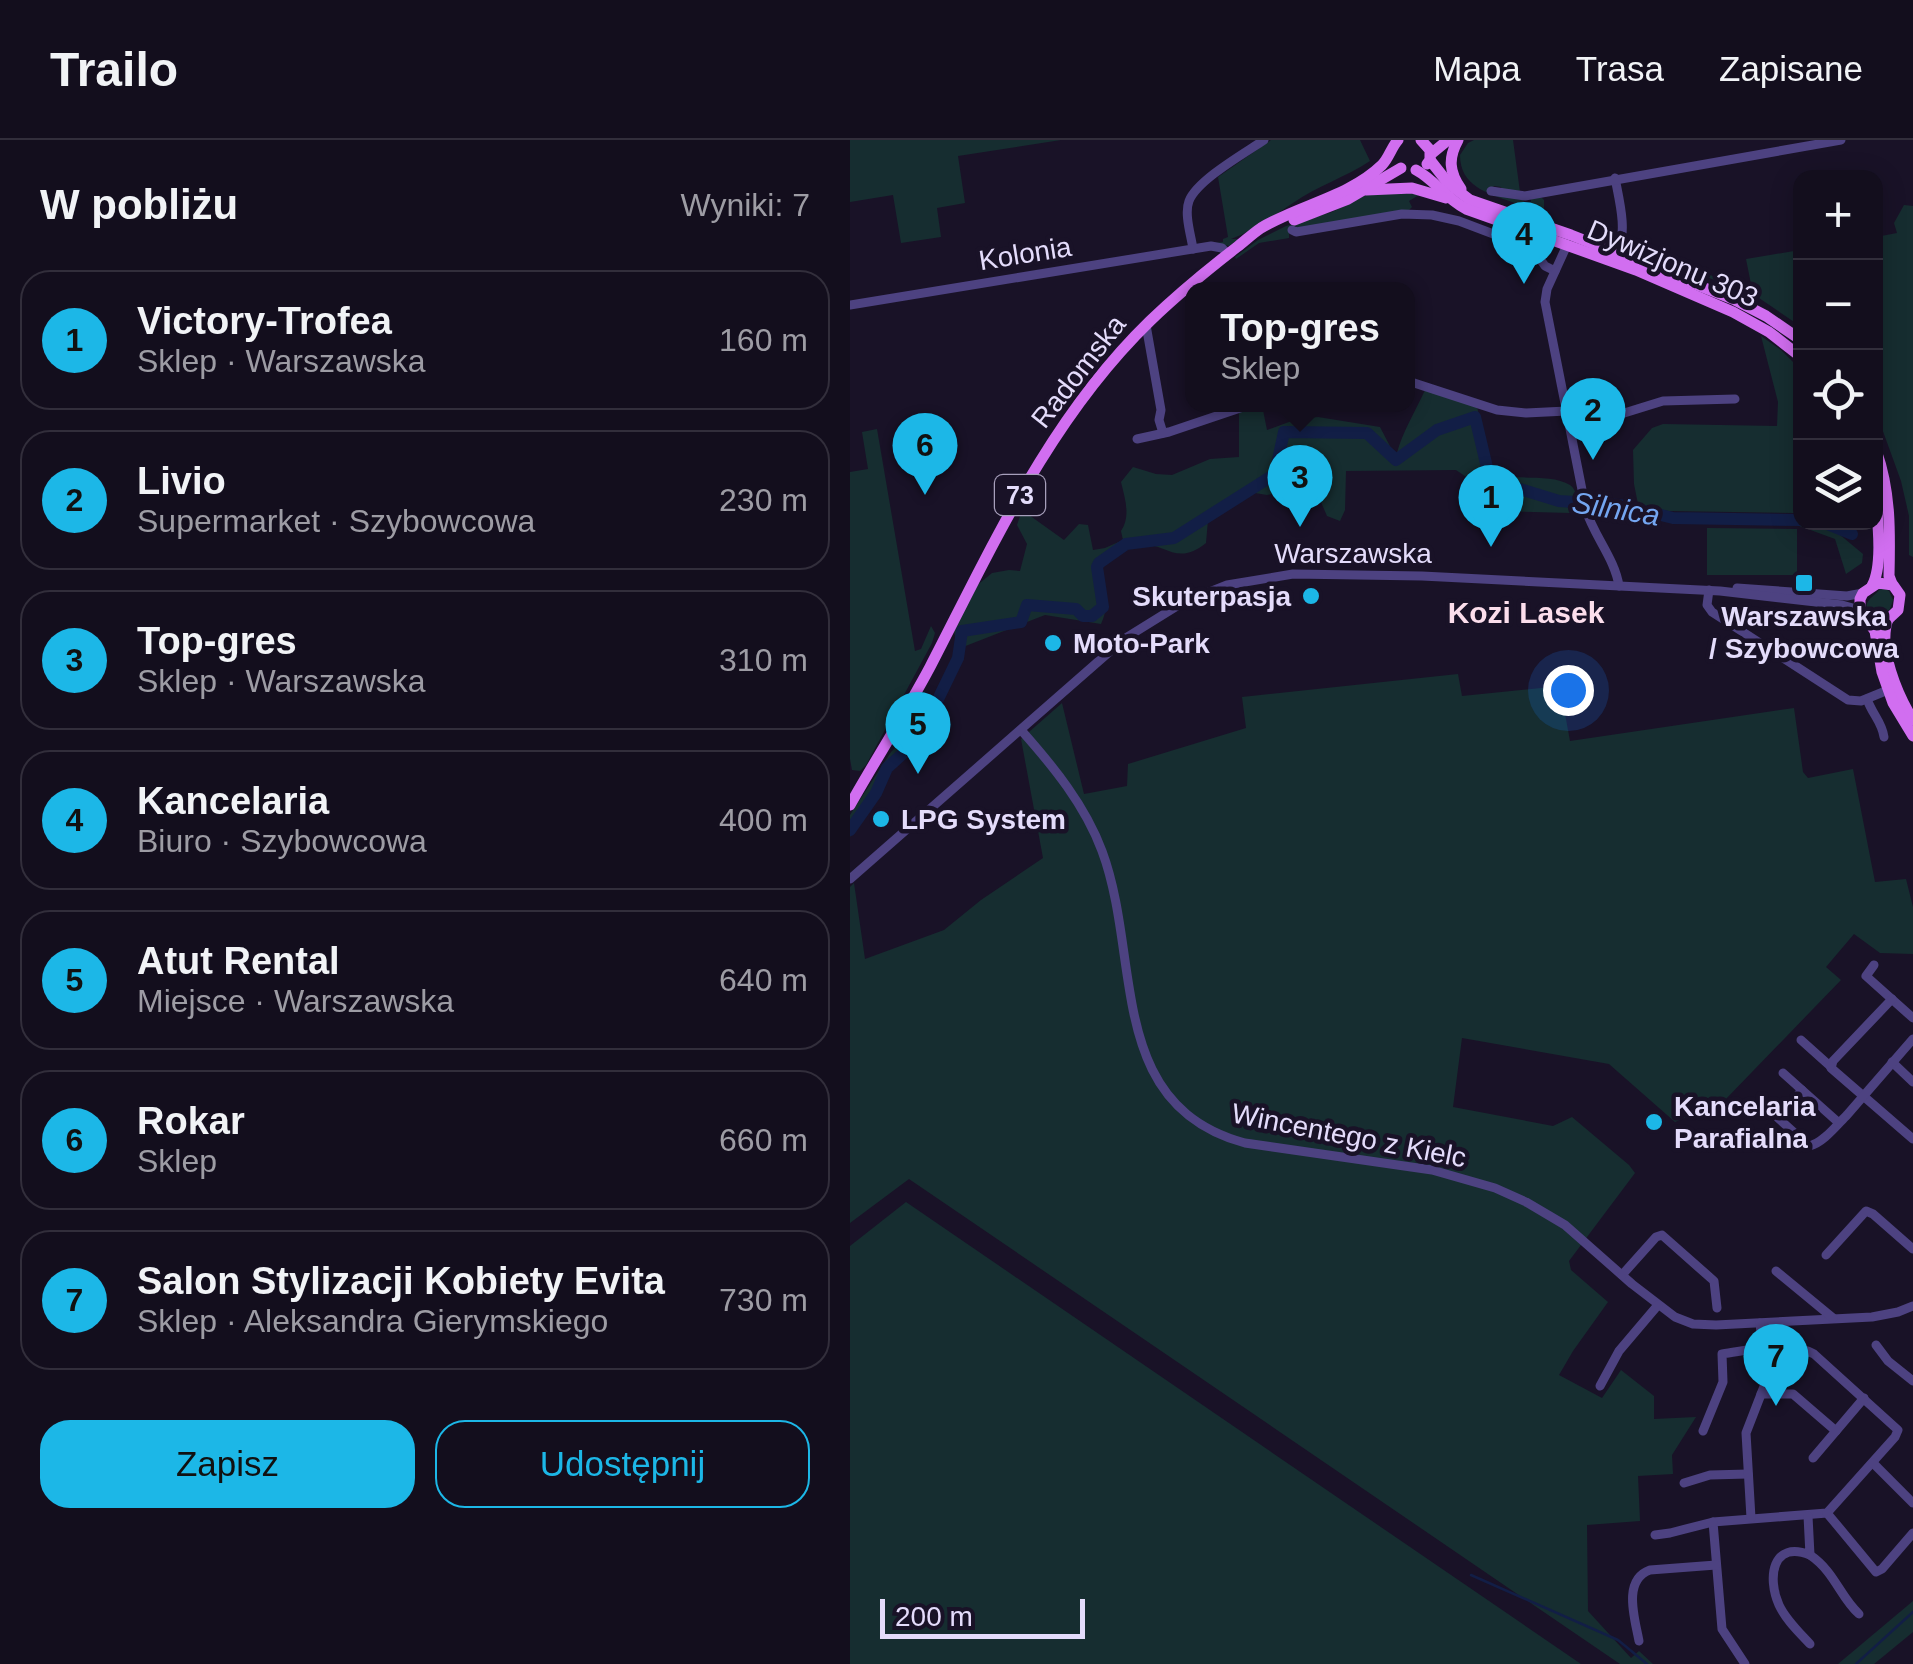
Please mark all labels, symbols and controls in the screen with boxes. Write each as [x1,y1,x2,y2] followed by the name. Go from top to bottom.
[50,43,178,96] text: Trailo
[1433,49,1521,88] text: Mapa
[1576,49,1664,88] text: Trasa
[1719,49,1863,88] text: Zapisane
[1793,170,1883,530] map controls
[1793,170,1883,260] button: +
[40,181,238,228] text: W pobliżu
[680,187,810,223] text: Wyniki: 7
[1492,202,1556,284] pin: 4
[1583,214,1763,313] street label: Dywizjonu 303
[977,231,1074,276] street label: Kolonia
[1793,260,1883,350] button: −
[1185,282,1415,412] popup
[137,300,392,342] text: Victory-Trofea
[1220,307,1380,349] text: Top-gres
[1025,309,1132,434] street label: Radomska
[66,322,83,358] text: 1
[719,322,808,358] text: 160 m
[137,343,426,379] text: Sklep · Warszawska
[1220,350,1300,386] text: Sklep
[1793,350,1883,440] button: locate
[1560,378,1626,460] pin: 2
[892,412,958,495] pin: 6
[1793,440,1883,530] button: layers
[1268,444,1332,527] pin: 3
[137,460,226,502] text: Livio
[1458,464,1524,547] pin: 1
[995,475,1045,515] road number: 73
[66,482,83,518] text: 2
[719,482,808,518] text: 230 m
[1570,485,1662,532] water label: Silnica
[137,503,535,539] text: Supermarket · Szybowcowa
[1274,538,1432,569] street label: Warszawska
[1793,572,1815,594] marker: Warszawska / Szybowcowa
[1132,581,1291,612] place label: Skuterpasja
[1300,585,1322,607] marker: Skuterpasja
[1448,596,1605,629] district label: Kozi Lasek
[1709,601,1899,664] place label: Warszawska / Szybowcowa
[137,620,297,662] text: Top-gres
[1073,628,1210,659] place label: Moto-Park
[1042,632,1064,654] marker: Moto-Park
[66,642,83,678] text: 3
[719,642,808,678] text: 310 m
[137,663,426,699] text: Sklep · Warszawska
[1543,665,1594,716] your location
[886,692,950,774] pin: 5
[137,780,329,822] text: Kancelaria
[66,802,83,838] text: 4
[719,802,808,838] text: 400 m
[901,804,1066,835] place label: LPG System
[870,808,892,830] marker: LPG System
[137,823,427,859] text: Biuro · Szybowcowa
[137,940,340,982] text: Atut Rental
[66,962,83,998] text: 5
[719,962,808,998] text: 640 m
[137,983,454,1019] text: Miejsce · Warszawska
[1674,1091,1816,1154] place label: Kancelaria Parafialna
[1229,1098,1469,1173] street label: Wincentego z Kielc
[137,1100,245,1142] text: Rokar
[1643,1111,1665,1133] marker: Kancelaria Parafialna
[66,1122,83,1158] text: 6
[719,1122,808,1158] text: 660 m
[137,1143,217,1179] text: Sklep
[137,1260,665,1302] text: Salon Stylizacji Kobiety Evita
[66,1282,83,1318] text: 7
[719,1282,808,1318] text: 730 m
[137,1303,608,1339] text: Sklep · Aleksandra Gierymskiego
[1744,1324,1808,1406] pin: 7
[40,1420,415,1508] button: Zapisz
[435,1420,810,1508] button: Udostępnij
[880,1594,1085,1638] scale bar
[895,1601,973,1632] text: 200 m

